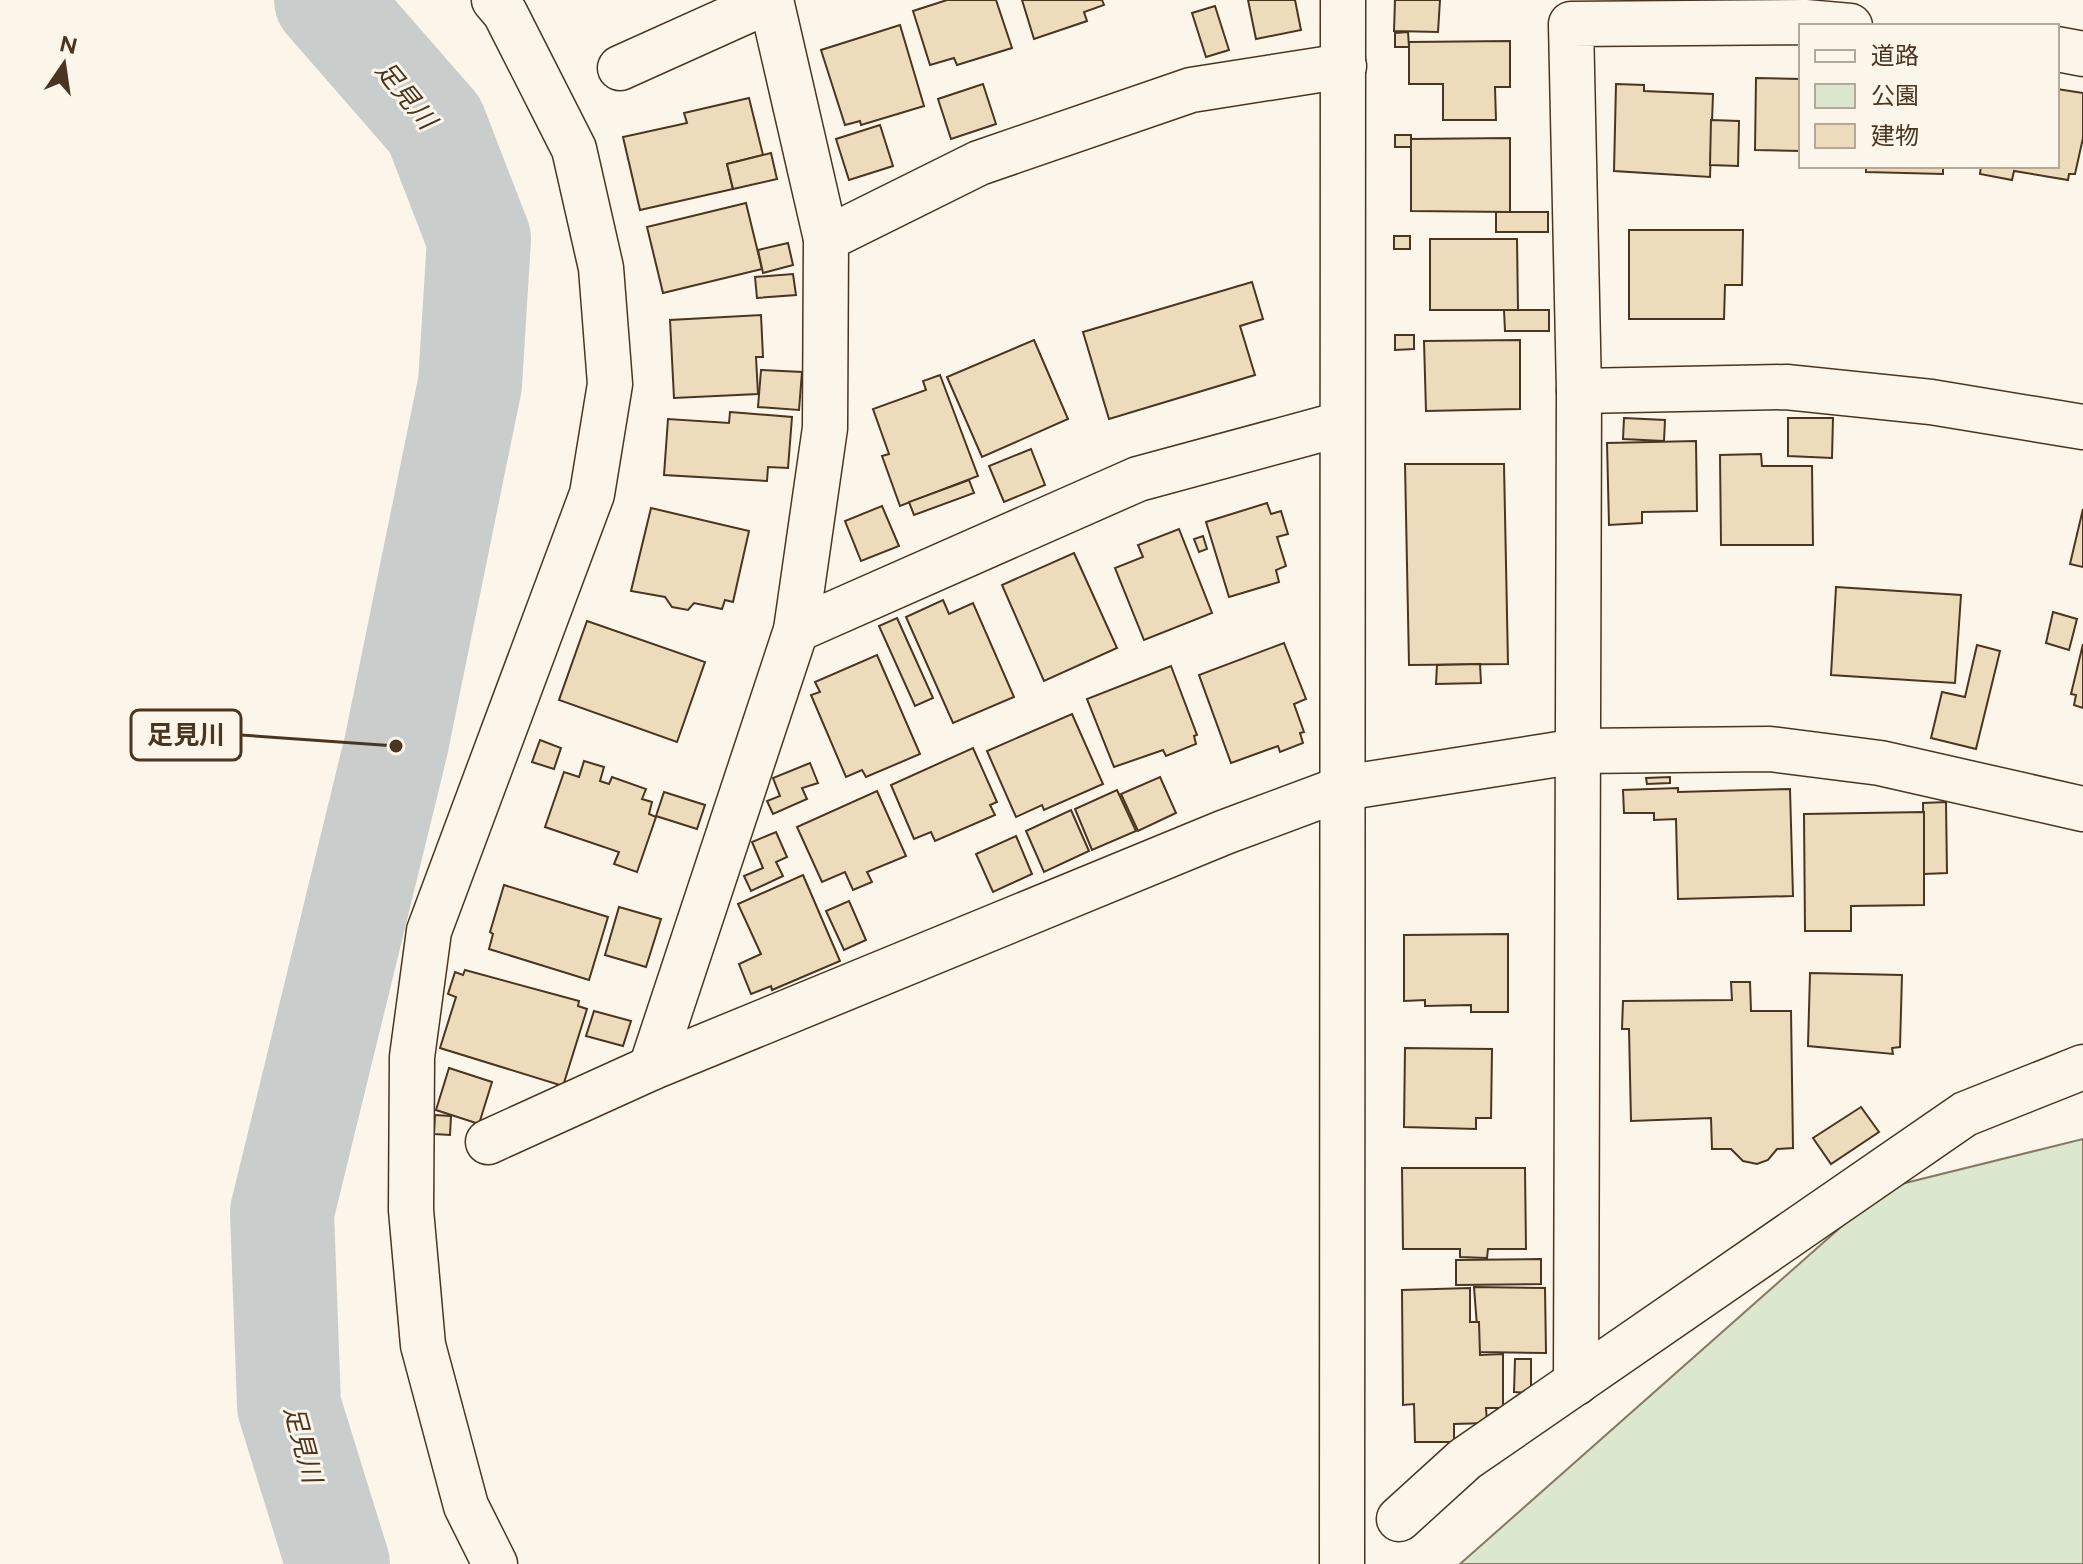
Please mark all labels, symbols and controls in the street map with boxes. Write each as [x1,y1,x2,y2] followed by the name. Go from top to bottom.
[24,24,104,104] north arrow
[1799,24,2059,168] legend
[57,30,80,60] text: N
[1871,41,1919,70] text: 道路
[369,55,445,138] water label: 足見川
[1871,81,1919,110] text: 公園
[1871,121,1919,150] text: 建物
[131,710,241,760] callout: 足見川
[147,719,225,751] text: 足見川
[277,1402,329,1489] water label: 足見川

